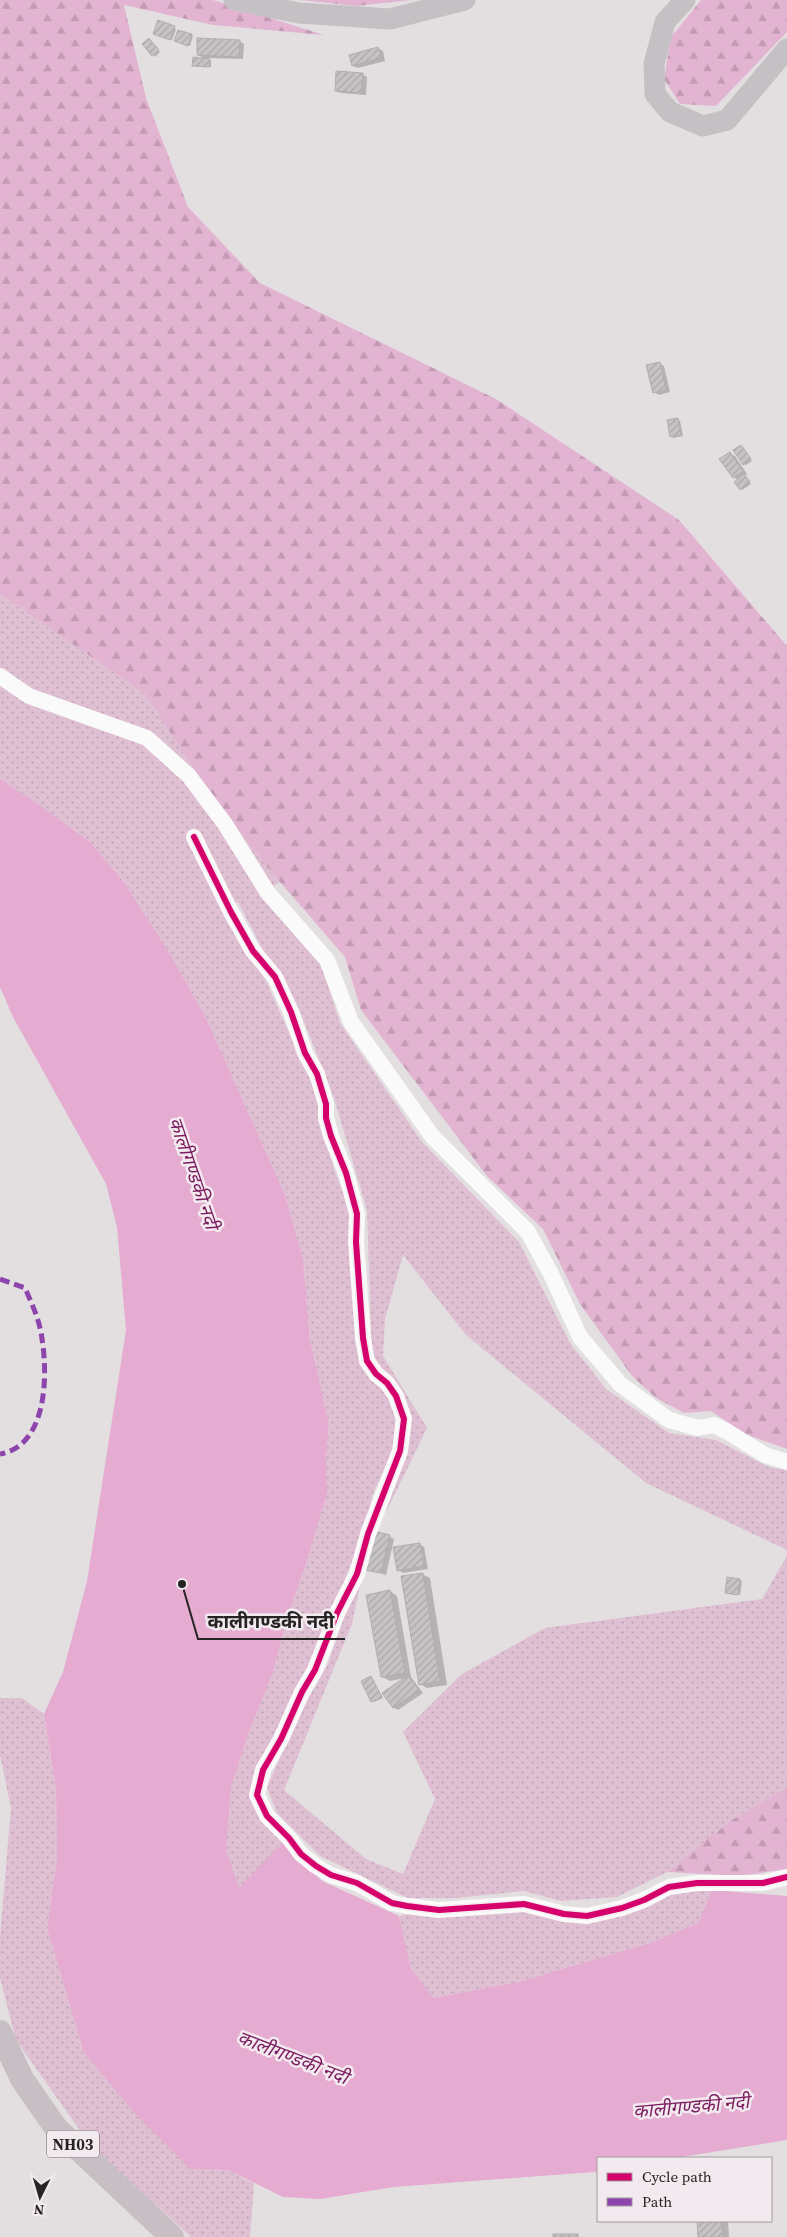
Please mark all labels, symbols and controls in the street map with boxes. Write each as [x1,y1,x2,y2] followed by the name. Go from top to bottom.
[163,1114,227,1236] water label: कालीगण्डकी नदी
[198,1605,345,1639] callout: कालीगण्डकी नदी
[208,1608,335,1634] text: कालीगण्डकी नदी
[234,2024,356,2092] water label: कालीगण्डकी नदी
[632,2088,754,2124] water label: कालीगण्डकी नदी
[47,2130,99,2158] road number: NH03
[597,2157,772,2222] legend
[642,2166,712,2187] text: Cycle path
[15,2172,65,2222] north arrow
[642,2191,672,2212] text: Path
[33,2200,45,2220] text: N

